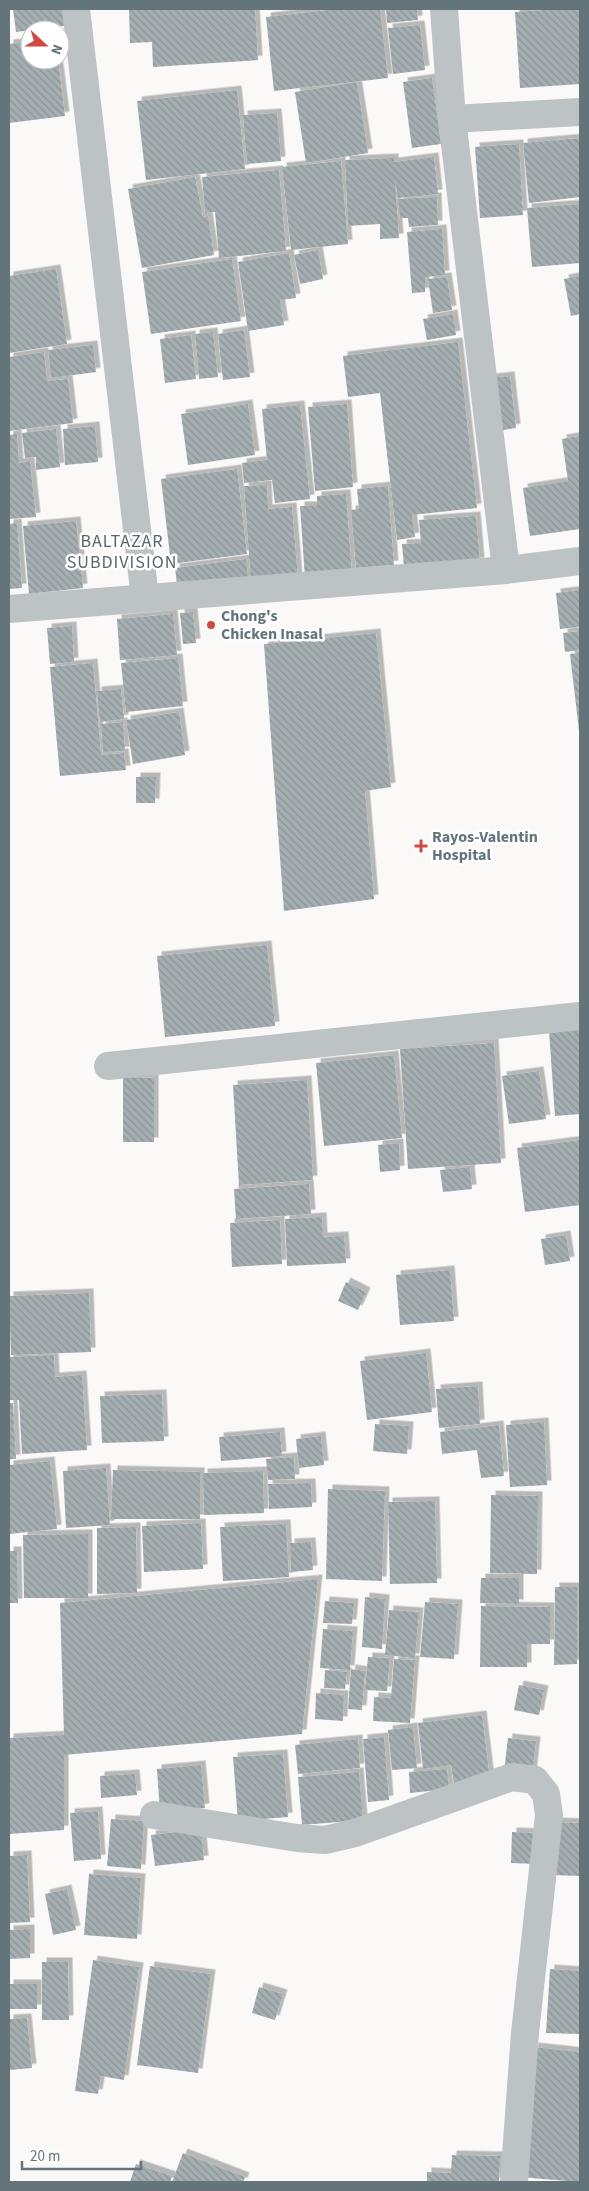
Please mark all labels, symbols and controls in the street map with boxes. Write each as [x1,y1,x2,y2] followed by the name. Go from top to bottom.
[20,20,70,70] north arrow
[45,41,67,57] text: N
[67,529,177,575] district label: BALTAZAR SUBDIVISION
[221,605,323,645] place label: Chong's Chicken Inasal
[205,619,217,631] marker: Chong's Chicken Inasal
[432,826,538,866] place label: Rayos-Valentin Hospital
[414,839,428,853] marker: Rayos-Valentin Hospital
[22,2138,141,2170] scale bar
[30,2146,60,2167] text: 20 m

